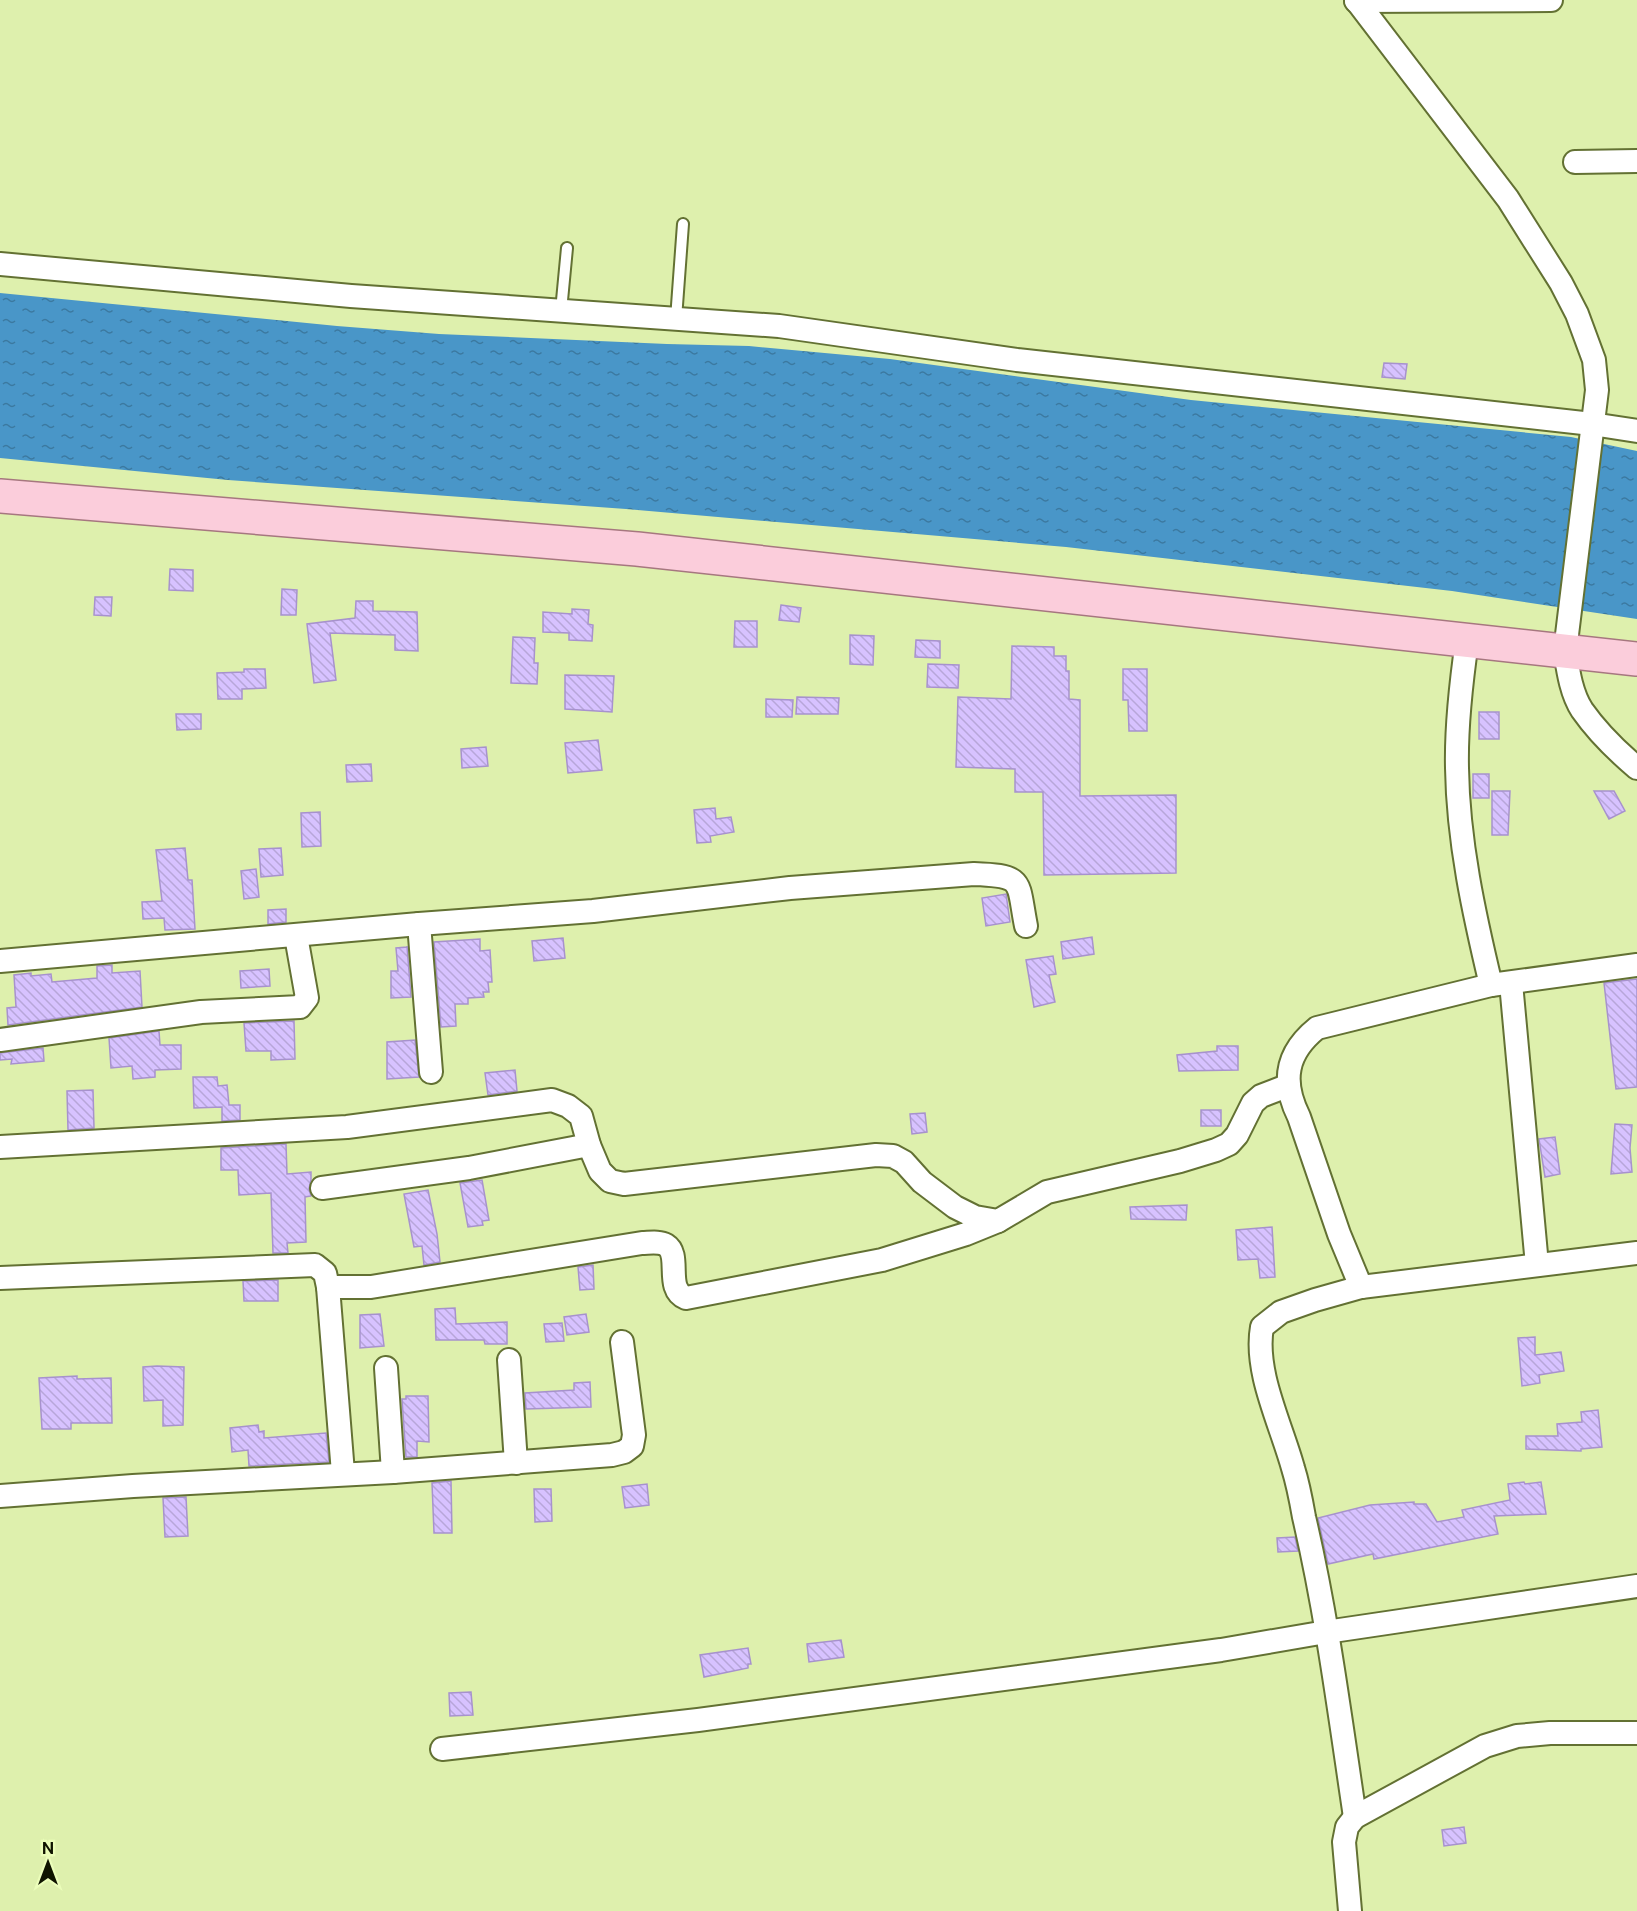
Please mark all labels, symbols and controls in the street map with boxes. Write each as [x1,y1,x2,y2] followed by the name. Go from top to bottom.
[18,1833,78,1893] north arrow
[42,1839,54,1858] text: N

